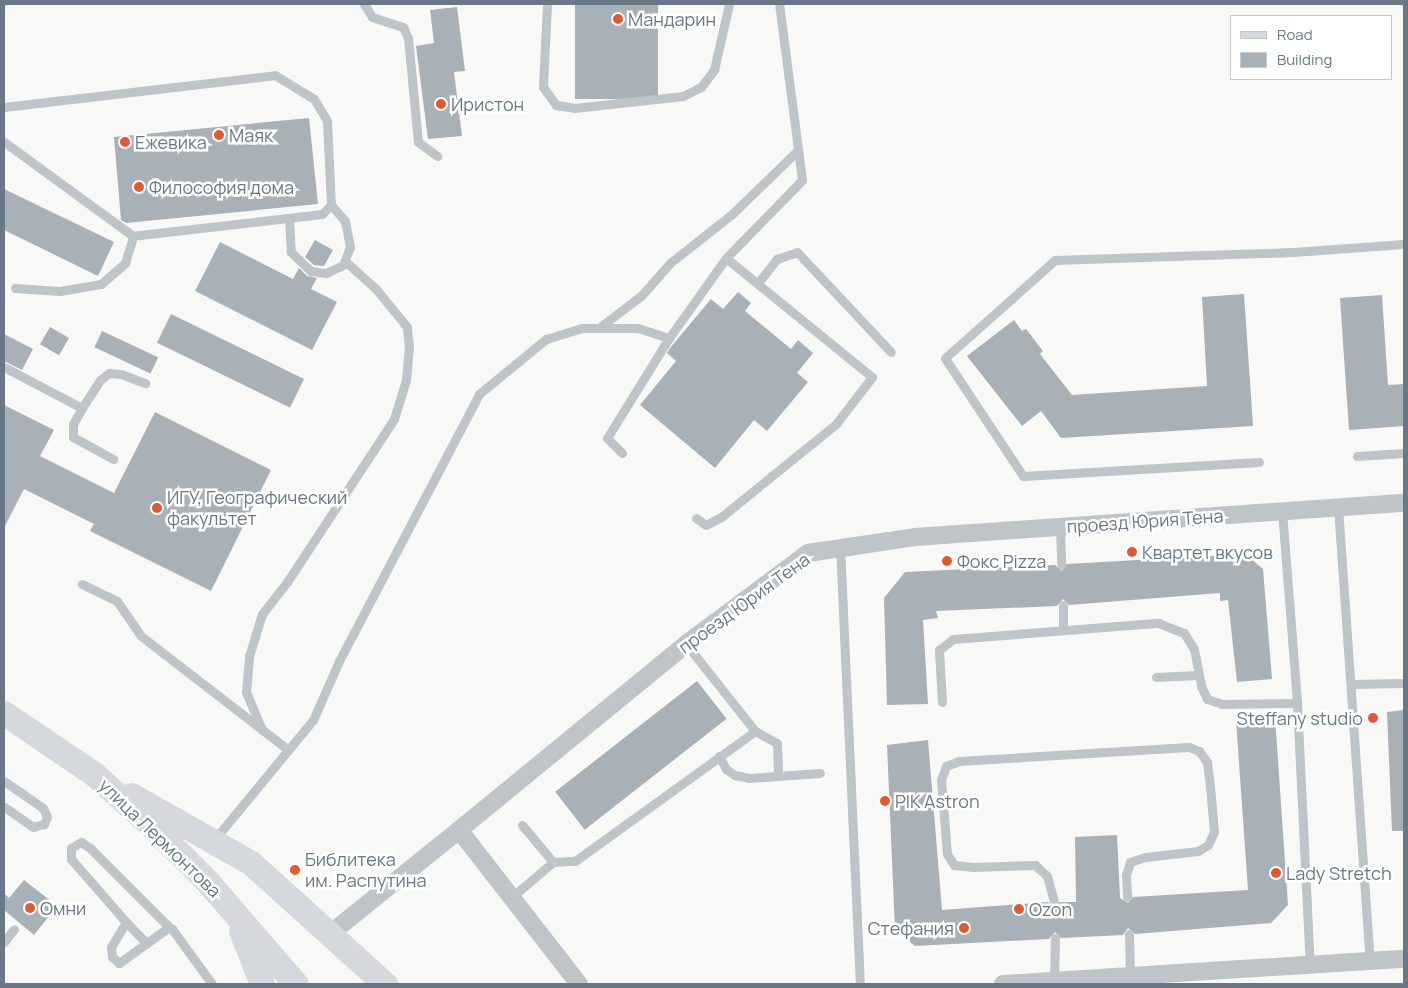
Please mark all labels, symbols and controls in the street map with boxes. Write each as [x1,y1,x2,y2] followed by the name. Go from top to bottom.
[628,8,716,30] place label: Мандарин
[612,13,624,25] marker: Мандарин
[1230,15,1393,80] legend
[1277,24,1313,45] text: Road
[1277,49,1332,70] text: Building
[451,93,524,115] place label: Иристон
[435,98,447,110] marker: Иристон
[229,124,273,146] place label: Маяк
[213,129,225,141] marker: Маяк
[135,131,207,153] place label: Ежевика
[119,136,131,148] marker: Ежевика
[149,176,294,198] place label: Философия дома
[133,181,145,193] marker: Философия дома
[167,487,347,530] place label: ИГУ, Географический факультет
[151,502,163,514] marker: ИГУ, Географический факультет
[1066,505,1224,537] street label: проезд Юрия Тена
[1142,541,1273,563] place label: Квартет вкусов
[1126,546,1138,558] marker: Квартет вкусов
[674,548,814,658] street label: проезд Юрия Тена
[957,550,1046,572] place label: Фокс Pizza
[941,555,953,567] marker: Фокс Pizza
[1237,707,1363,729] place label: Steffany studio
[1367,712,1379,724] marker: Steffany studio
[95,774,225,902] street label: улица Лермонтова
[895,790,980,812] place label: PIK Astron
[879,795,891,807] marker: PIK Astron
[305,849,426,892] place label: Библитека им. Распутина
[1286,862,1392,884] place label: Lady Stretch
[289,864,301,876] marker: Библитека им. Распутина
[1270,867,1282,879] marker: Lady Stretch
[40,897,86,919] place label: Омни
[1029,898,1072,920] place label: Ozon
[24,902,36,914] marker: Омни
[1013,903,1025,915] marker: Ozon
[868,917,954,939] place label: Стефания
[958,922,970,934] marker: Стефания

